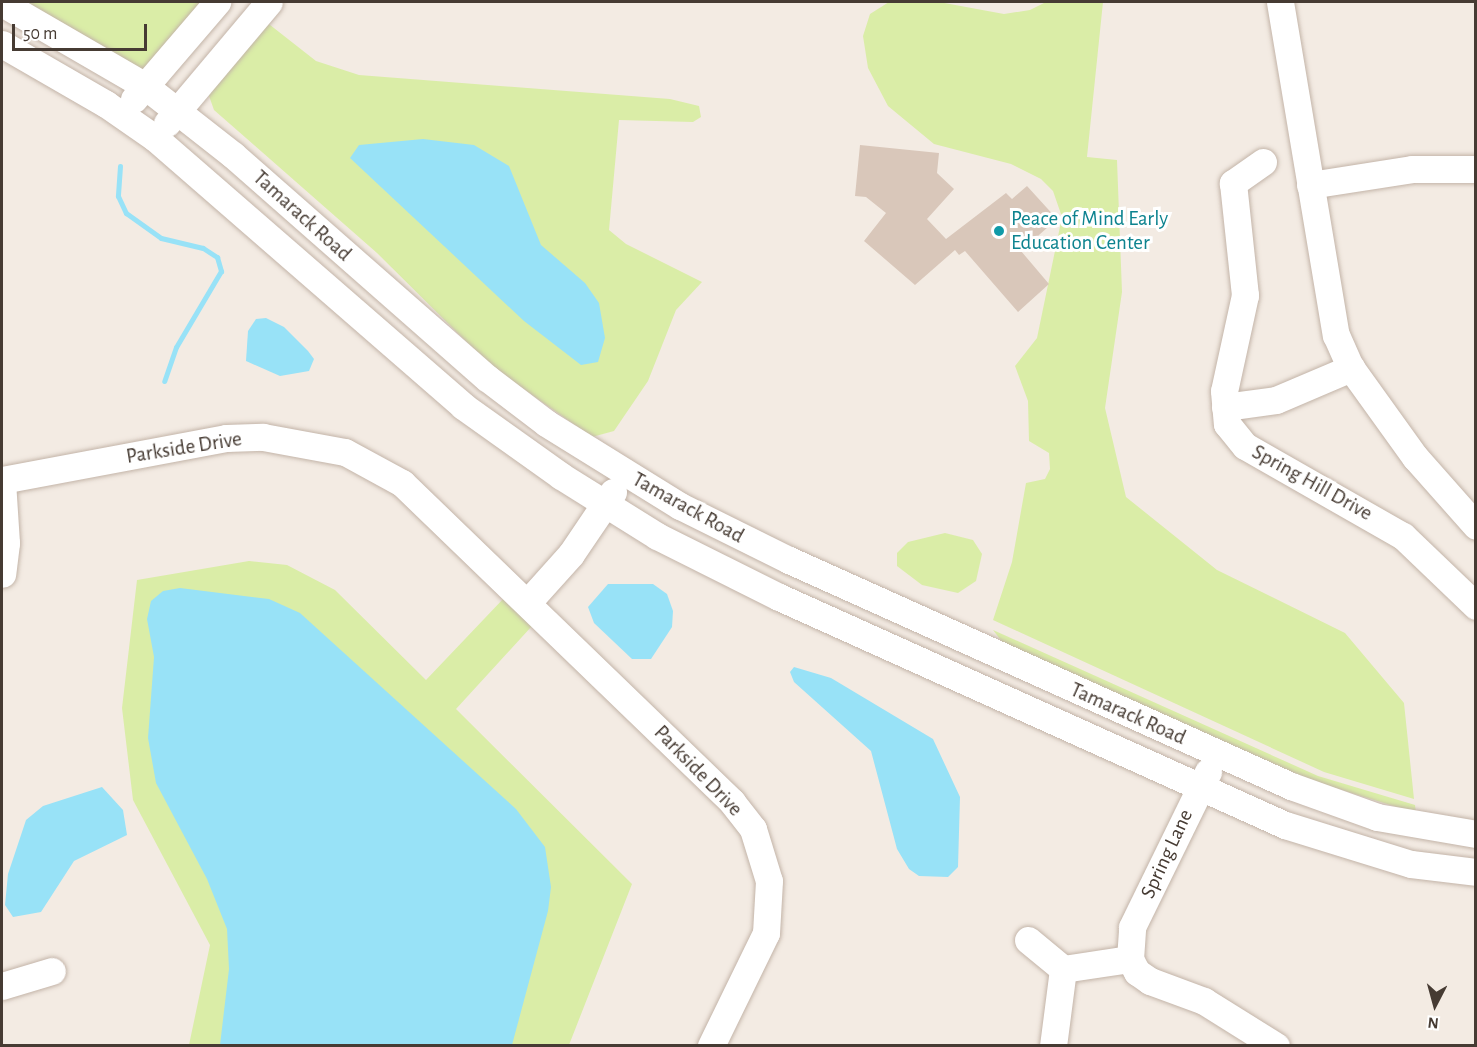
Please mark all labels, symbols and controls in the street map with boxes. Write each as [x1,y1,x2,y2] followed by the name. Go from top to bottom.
[15,12,150,50] scale bar
[23,25,57,43] text: 50 m
[248,165,356,267] street label: Tamarack Road
[1011,206,1168,256] place label: Peace of Mind Early Education Center
[992,224,1006,238] marker: Peace of Mind Early Education Center
[124,426,244,470] street label: Parkside Drive
[1247,440,1377,526] street label: Spring Hill Drive
[628,467,748,549] street label: Tamarack Road
[1066,677,1190,751] street label: Tamarack Road
[648,720,748,822] street label: Parkside Drive
[1135,805,1199,903] street label: Spring Lane
[1405,975,1465,1035] north arrow
[1427,1014,1439,1031] text: N

